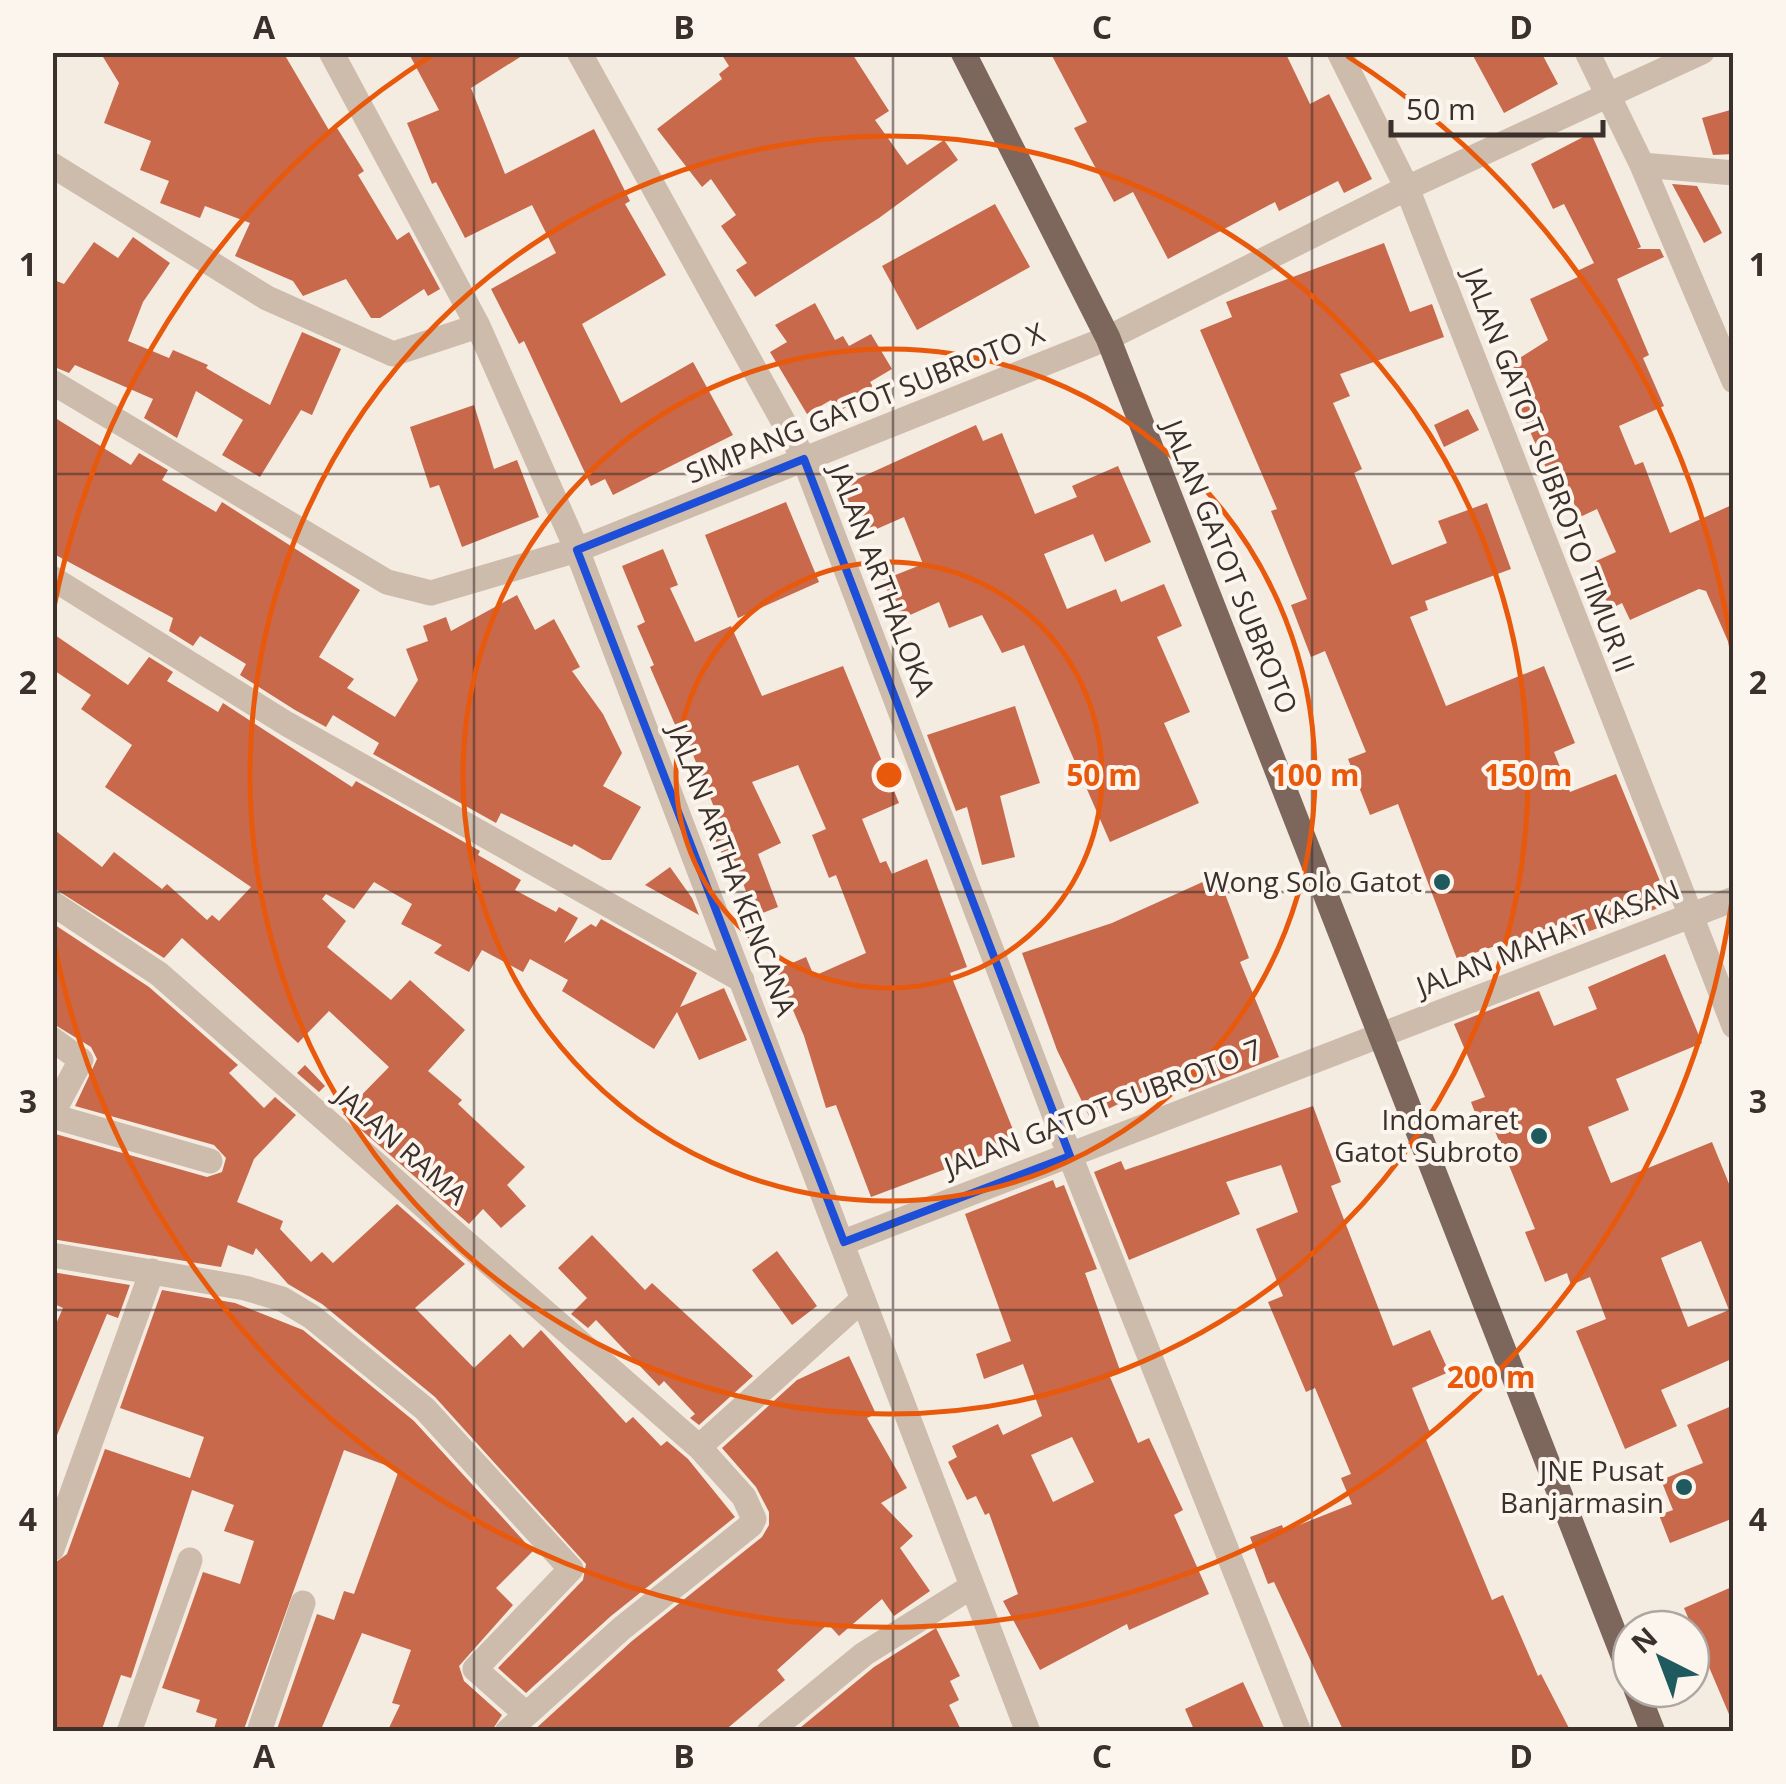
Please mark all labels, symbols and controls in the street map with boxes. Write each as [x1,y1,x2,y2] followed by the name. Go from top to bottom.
[253,5,276,48] text: A
[673,5,695,48] text: B
[1092,5,1112,48] text: C
[1509,5,1533,48] text: D
[1391,75,1604,137] scale bar
[1406,88,1476,129] text: 50 m
[19,242,37,285] text: 1
[1749,242,1767,285] text: 1
[1454,259,1645,677] street label: JALAN GATOT SUBROTO TIMUR II
[680,312,1050,491] street label: SIMPANG GATOT SUBROTO X
[1153,411,1307,719] street label: JALAN GATOT SUBROTO
[820,455,945,702] street label: JALAN ARTHALOKA
[19,660,37,703] text: 2
[1749,660,1767,703] text: 2
[659,715,806,1021] street label: JALAN ARTHA KENCANA
[1066,754,1138,795] text: 50 m
[1271,754,1359,795] text: 100 m
[1484,754,1572,795] text: 150 m
[871,757,907,793] centre of rings
[1204,862,1422,900] place label: Wong Solo Gatot
[1408,869,1685,1006] street label: JALAN MAHAT KASAN
[1431,871,1453,893] marker: Wong Solo Gatot
[936,1029,1267,1186] street label: JALAN GATOT SUBROTO 7
[325,1074,476,1212] street label: JALAN RAMA
[19,1079,37,1122] text: 3
[1749,1079,1767,1122] text: 3
[1334,1100,1519,1170] place label: Indomaret Gatot Subroto
[1528,1125,1550,1147] marker: Indomaret Gatot Subroto
[1447,1356,1535,1397] text: 200 m
[1500,1451,1664,1521] place label: JNE Pusat Banjarmasin
[1673,1476,1695,1498] marker: JNE Pusat Banjarmasin
[19,1497,37,1540] text: 4
[1749,1497,1767,1540] text: 4
[1611,1609,1711,1709] north arrow
[1622,1618,1665,1661] text: N
[253,1734,276,1777] text: A
[673,1734,695,1777] text: B
[1092,1734,1112,1777] text: C
[1509,1734,1533,1777] text: D

